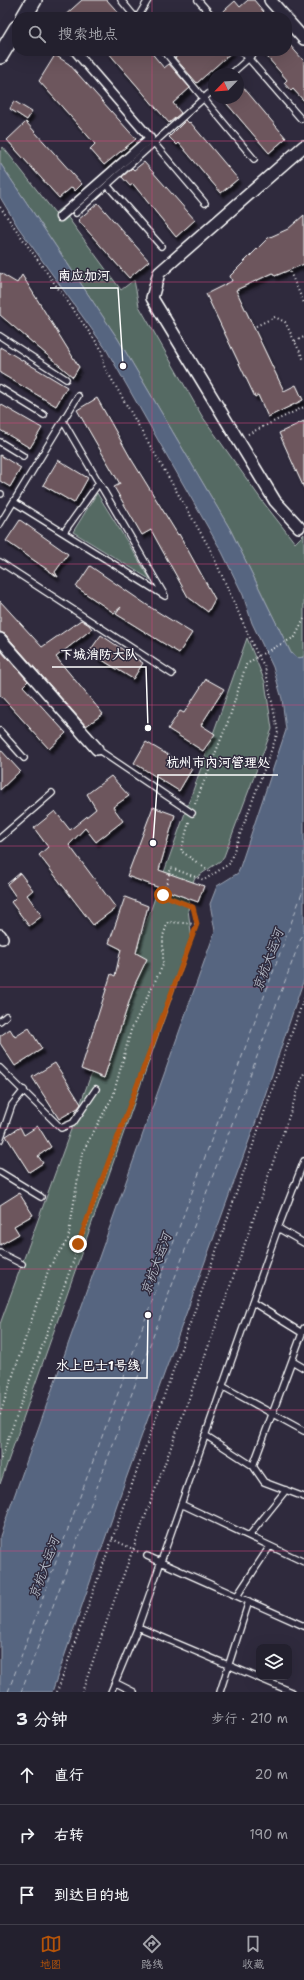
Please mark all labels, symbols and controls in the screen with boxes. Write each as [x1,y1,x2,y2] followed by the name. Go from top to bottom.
[12,12,292,56] search box
[26,23,48,45] icon: search
[58,24,118,44] text: 搜索地点
[208,68,244,104] north arrow
[50,263,118,288] callout: 南应加河
[58,267,110,284] text: 南应加河
[52,642,146,667] callout: 下城消防大队
[60,646,138,663] text: 下城消防大队
[158,750,278,775] callout: 杭州市内河管理处
[166,754,270,771] text: 杭州市内河管理处
[154,886,172,904] route start
[249,925,288,993] water label: 京杭大运河
[137,1229,176,1297] water label: 京杭大运河
[69,1235,87,1253] route end
[48,1353,147,1378] callout: 水上巴士1号线
[56,1357,140,1374] text: 水上巴士1号线
[25,1533,64,1601] water label: 京杭大运河
[256,1644,292,1680] map controls
[256,1644,292,1680] button: layers
[16,1708,68,1730] text: 3 分钟
[211,1710,288,1727] text: 步行 · 210 m
[16,1764,38,1786] icon: ahead
[54,1765,84,1785] text: 直行
[255,1766,288,1783] text: 20 m
[16,1824,38,1846] icon: right
[54,1825,84,1845] text: 右转
[249,1826,288,1843] text: 190 m
[16,1884,38,1906] icon: arrive
[54,1885,129,1905] text: 到达目的地
[40,1933,62,1972] tab: 地图
[141,1933,163,1972] tab: 路线
[242,1933,264,1972] tab: 收藏

